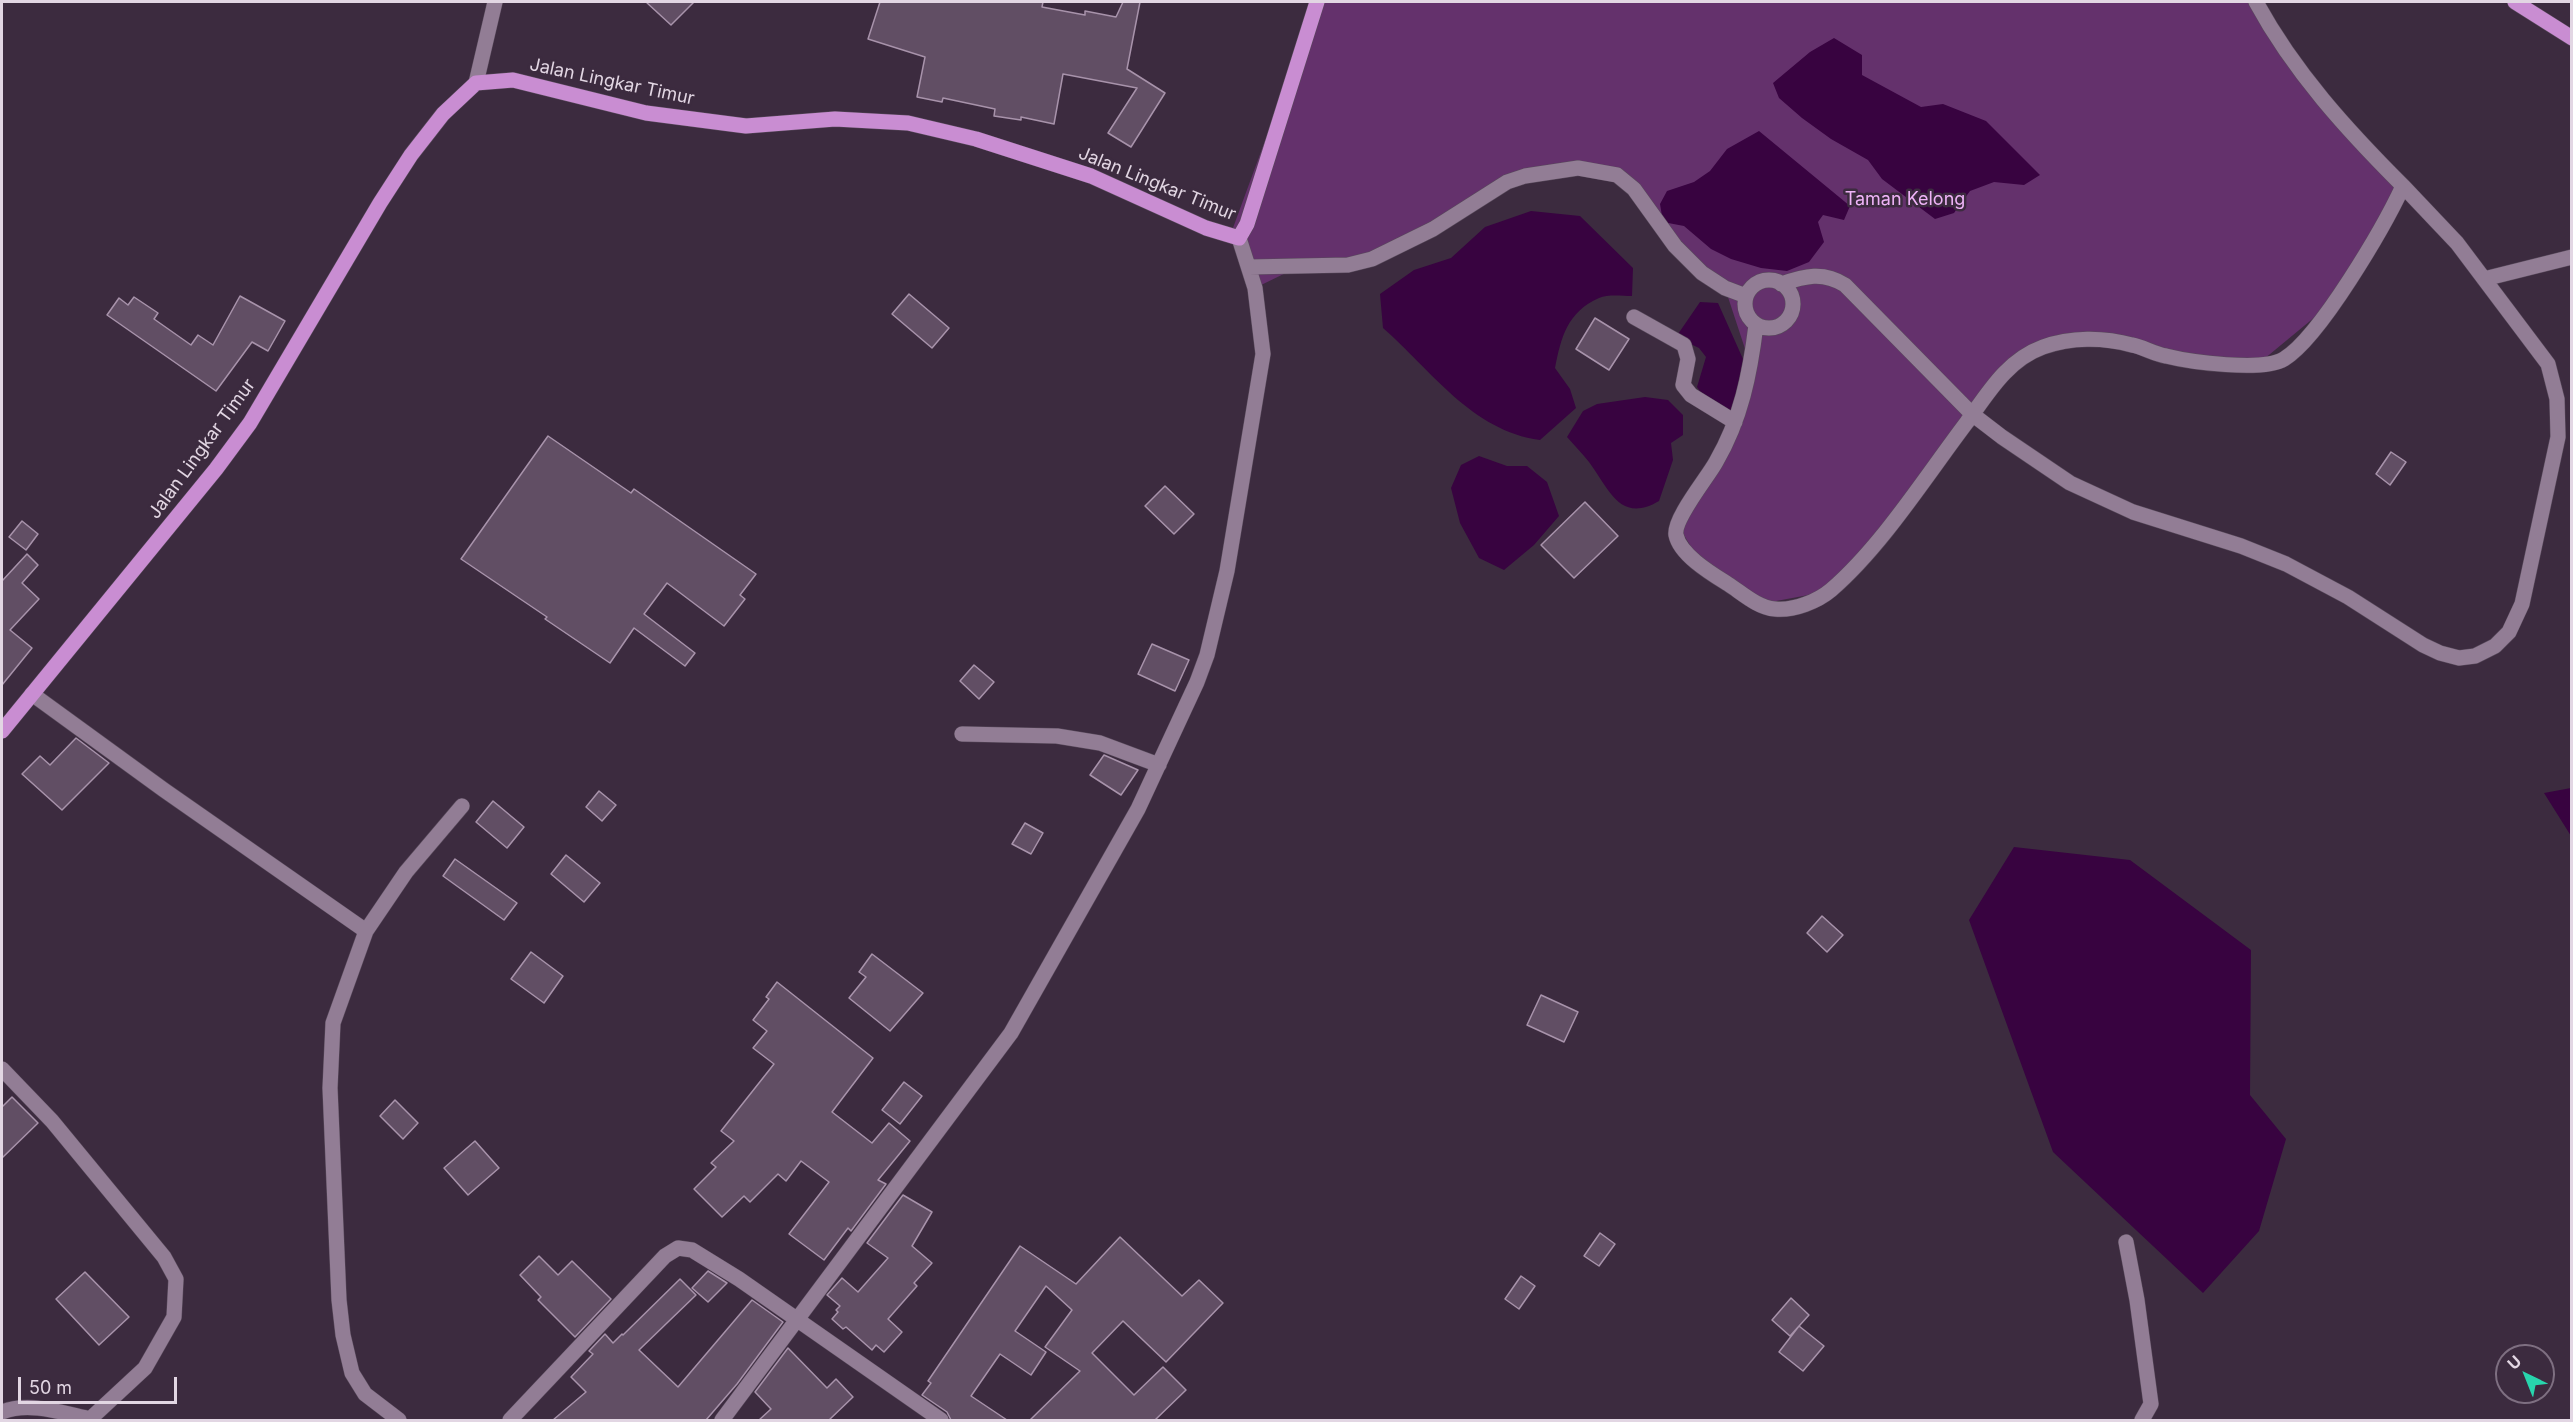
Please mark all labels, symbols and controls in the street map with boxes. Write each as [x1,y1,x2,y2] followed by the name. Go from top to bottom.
[528,54,696,110] street label: Jalan Lingkar Timur
[1075,143,1239,225] street label: Jalan Lingkar Timur
[1845,189,1965,211] park label: Taman Kelong
[144,375,260,523] street label: Jalan Lingkar Timur
[2495,1344,2555,1404] north arrow
[2503,1351,2525,1374] text: U
[21,1365,180,1403] scale bar
[29,1377,72,1398] text: 50 m

